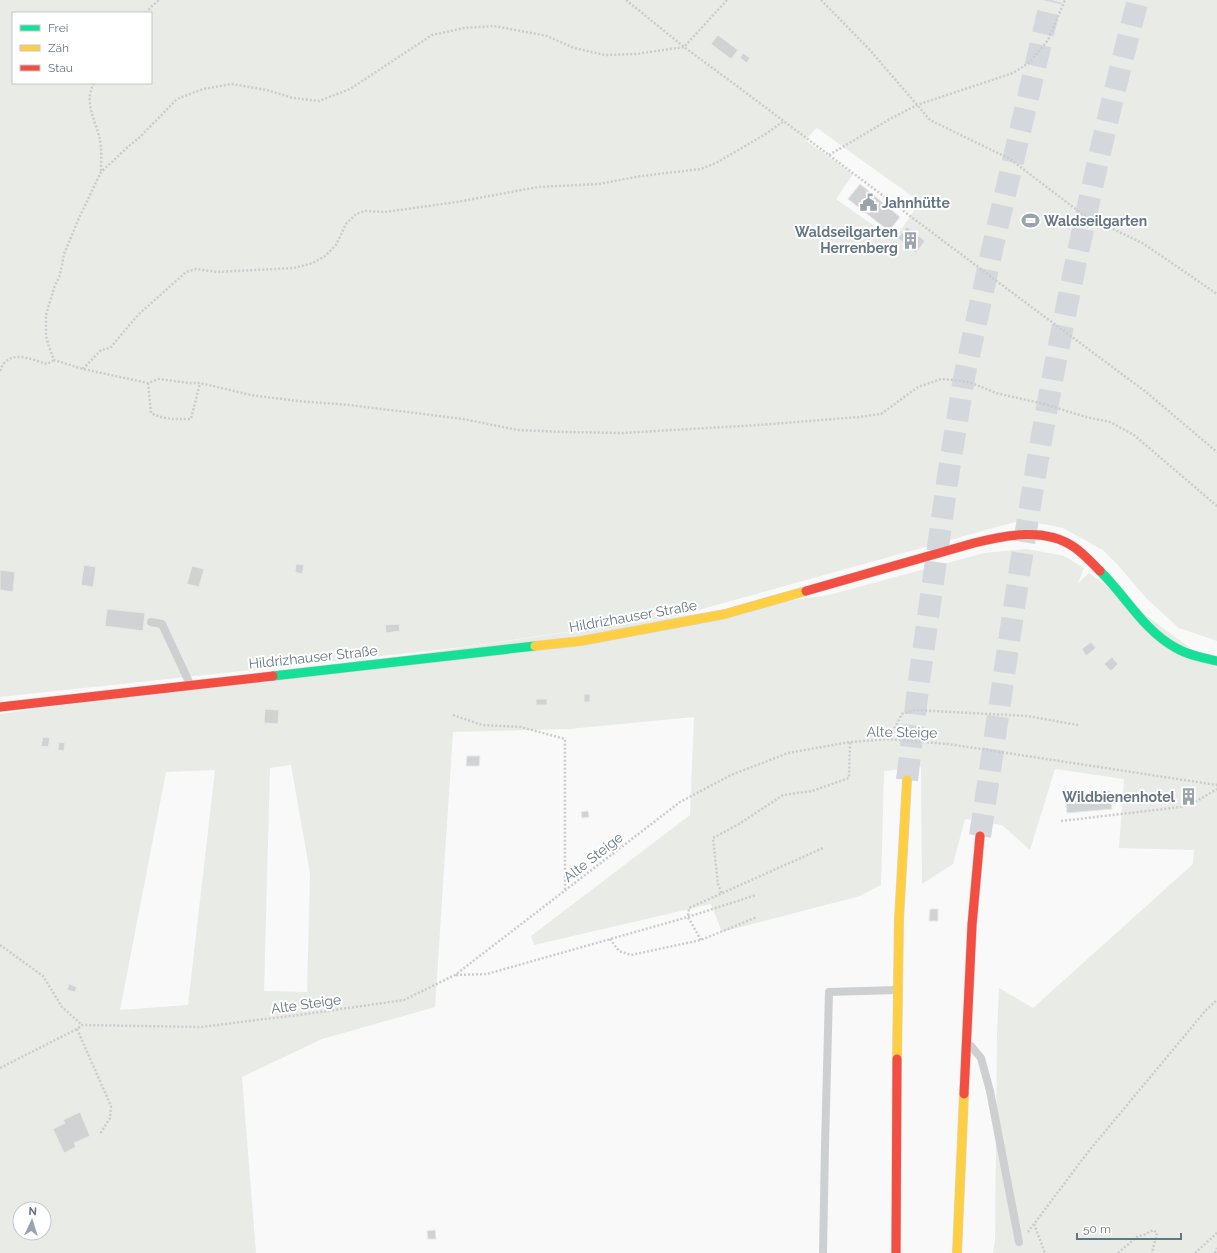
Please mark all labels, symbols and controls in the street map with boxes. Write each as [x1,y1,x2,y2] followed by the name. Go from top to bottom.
[12,12,152,84] legend
[48,21,68,35] text: Frei
[48,41,69,55] text: Zäh
[48,61,73,75] text: Stau
[859,193,879,213] public building icon: Jahnhütte
[882,195,950,211] place label: Jahnhütte
[1021,211,1041,231] sports icon: Waldseilgarten
[1044,213,1147,229] place label: Waldseilgarten
[795,224,898,256] place label: Waldseilgarten Herrenberg
[901,230,921,250] building icon: Waldseilgarten Herrenberg
[568,597,698,635] street label: Hildrizhauser Straße
[248,642,378,672] street label: Hildrizhauser Straße
[867,723,937,741] street label: Alte Steige
[1178,787,1198,807] building icon: Wildbienenhotel
[1062,789,1176,805] place label: Wildbienenhotel
[560,829,626,885] street label: Alte Steige
[270,991,342,1017] street label: Alte Steige
[12,1201,52,1241] north arrow
[28,1205,37,1218] text: N
[1077,1215,1181,1241] scale bar
[1083,1222,1111,1236] text: 50 m

